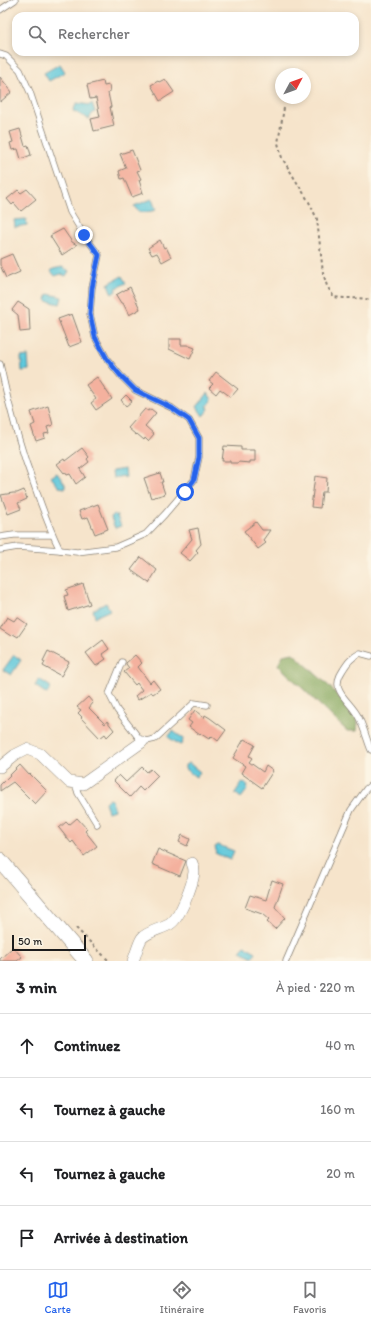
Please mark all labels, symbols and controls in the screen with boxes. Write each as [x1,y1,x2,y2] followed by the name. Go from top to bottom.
[12,12,359,56] search box
[26,23,48,45] icon: search
[58,25,130,43] text: Rechercher
[275,68,311,104] north arrow
[75,226,93,244] route end
[176,483,194,501] route start
[12,933,86,952] scale bar
[18,935,42,948] text: 50 m
[16,977,57,997] text: 3 min
[276,980,355,995] text: À pied · 220 m
[16,1035,38,1057] icon: ahead
[54,1037,120,1055] text: Continuez
[325,1038,355,1053] text: 40 m
[16,1099,38,1121] icon: left
[54,1101,165,1119] text: Tournez à gauche
[320,1102,355,1117] text: 160 m
[16,1163,38,1185] icon: left
[54,1165,165,1183] text: Tournez à gauche
[326,1166,355,1181] text: 20 m
[16,1227,38,1249] icon: arrive
[54,1229,188,1247] text: Arrivée à destination
[44,1279,71,1316] tab: Carte
[160,1279,204,1316] tab: Itinéraire
[293,1279,327,1316] tab: Favoris

